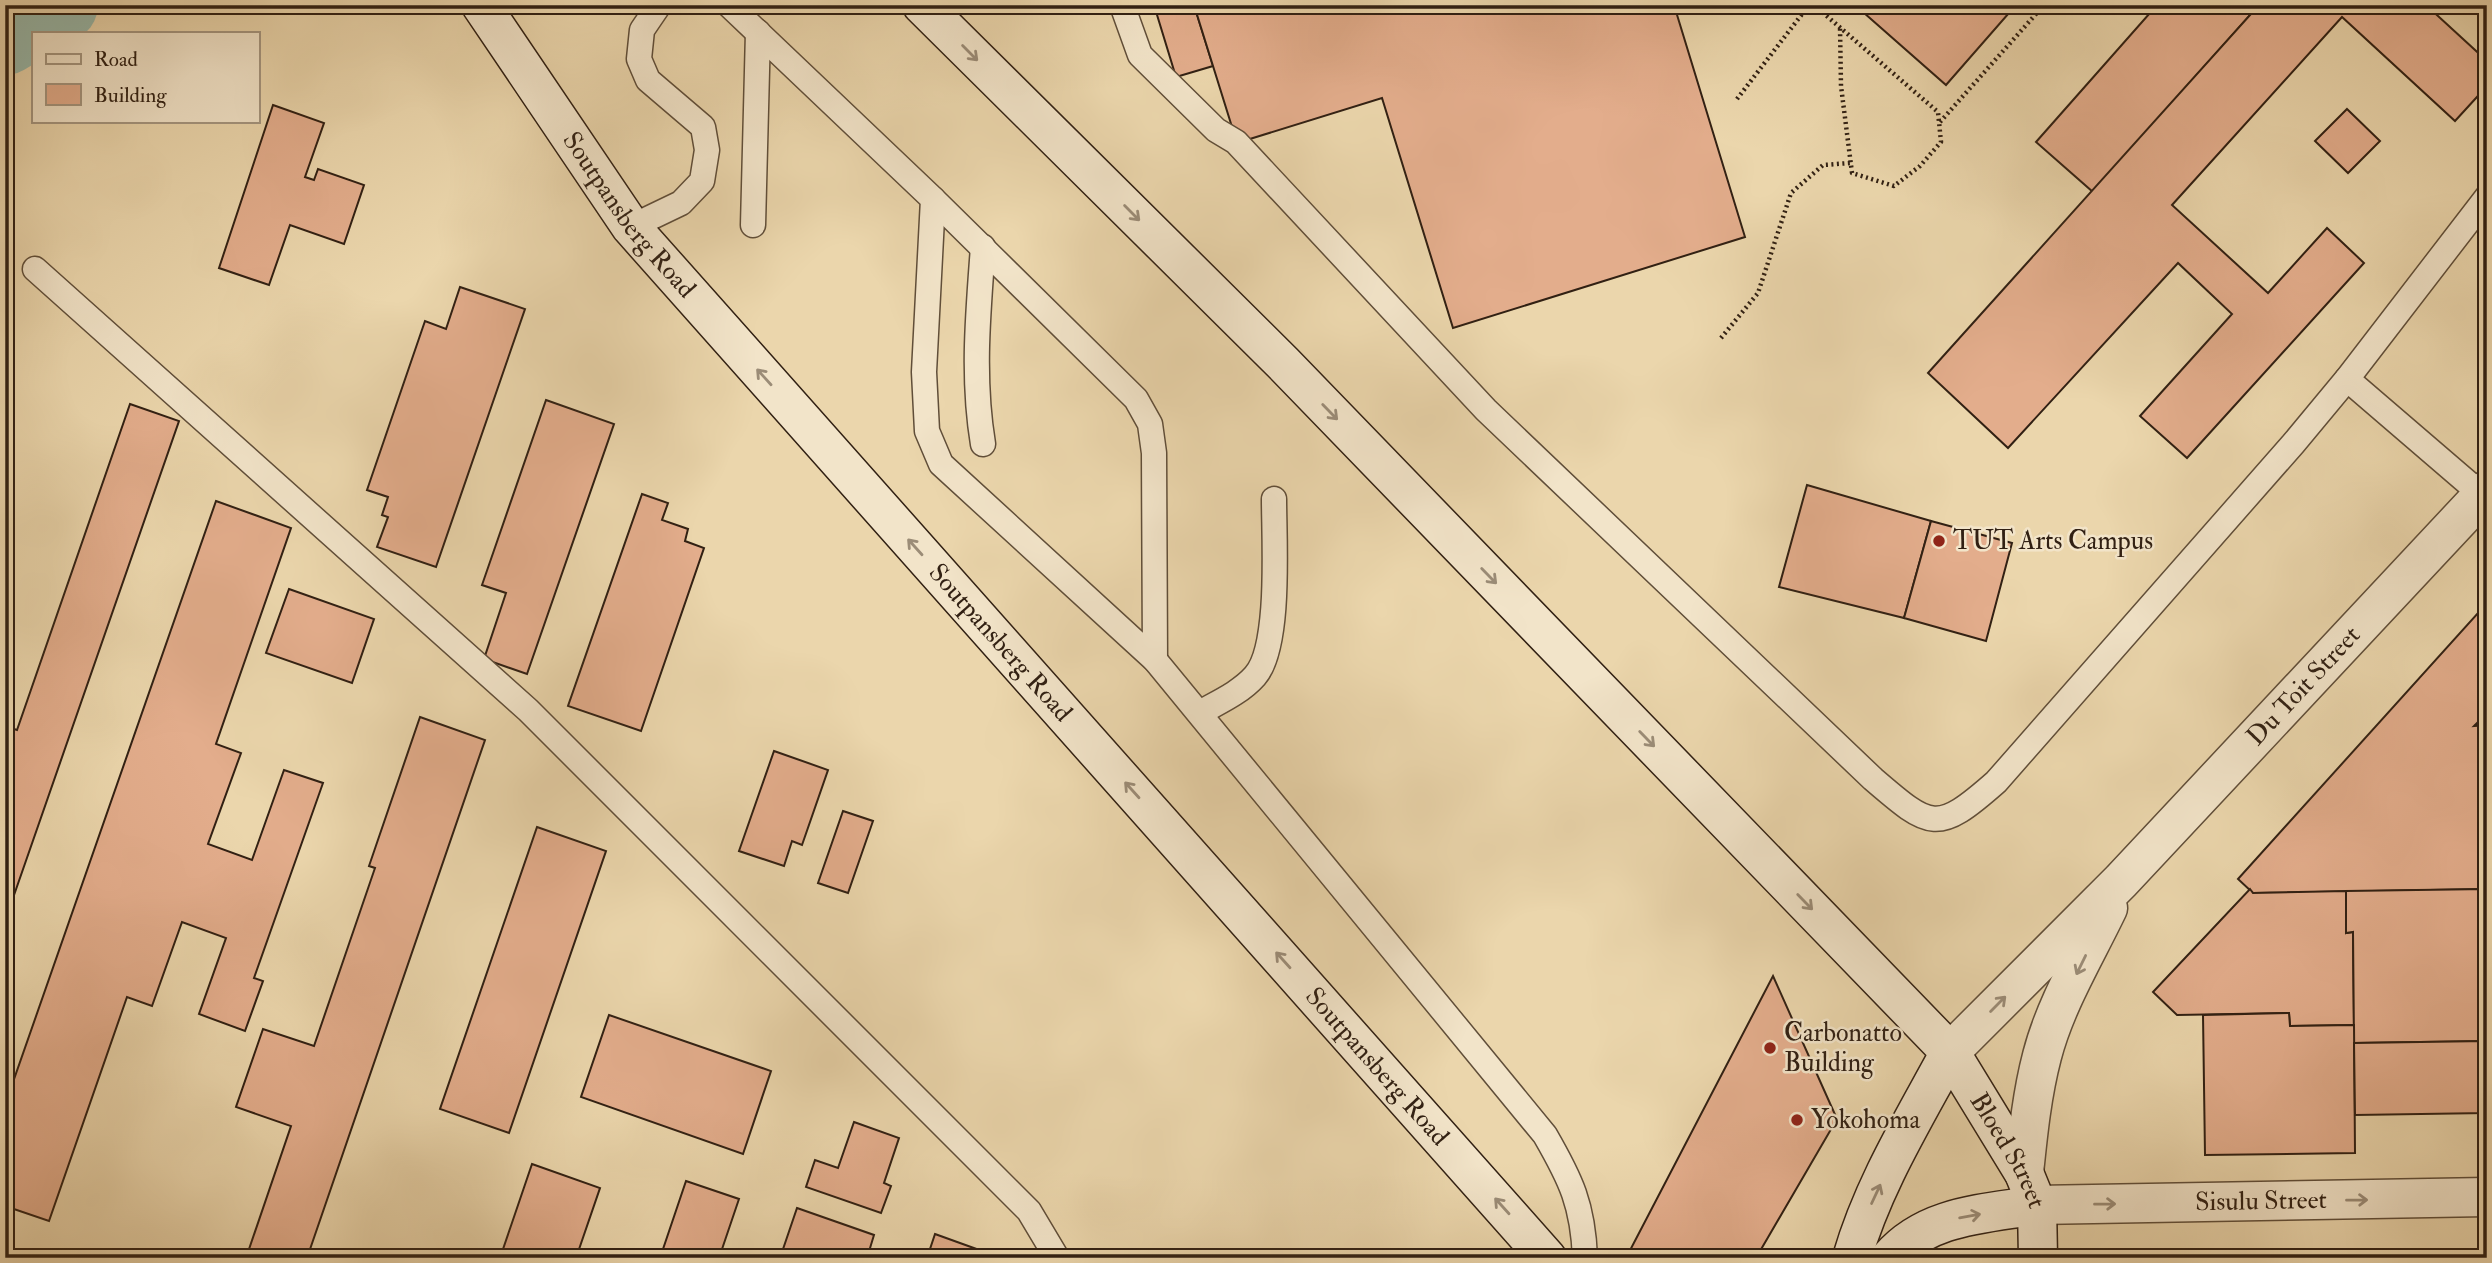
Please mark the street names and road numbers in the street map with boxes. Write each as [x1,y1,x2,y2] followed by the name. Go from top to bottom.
[555,126,703,305] street label: Soutpansberg Road
[922,557,1079,729] street label: Soutpansberg Road
[2240,620,2367,752] street label: Du Toit Street
[1298,981,1456,1152] street label: Soutpansberg Road
[1963,1087,2053,1213] street label: Bloed Street
[2195,1184,2327,1218] street label: Sisulu Street

